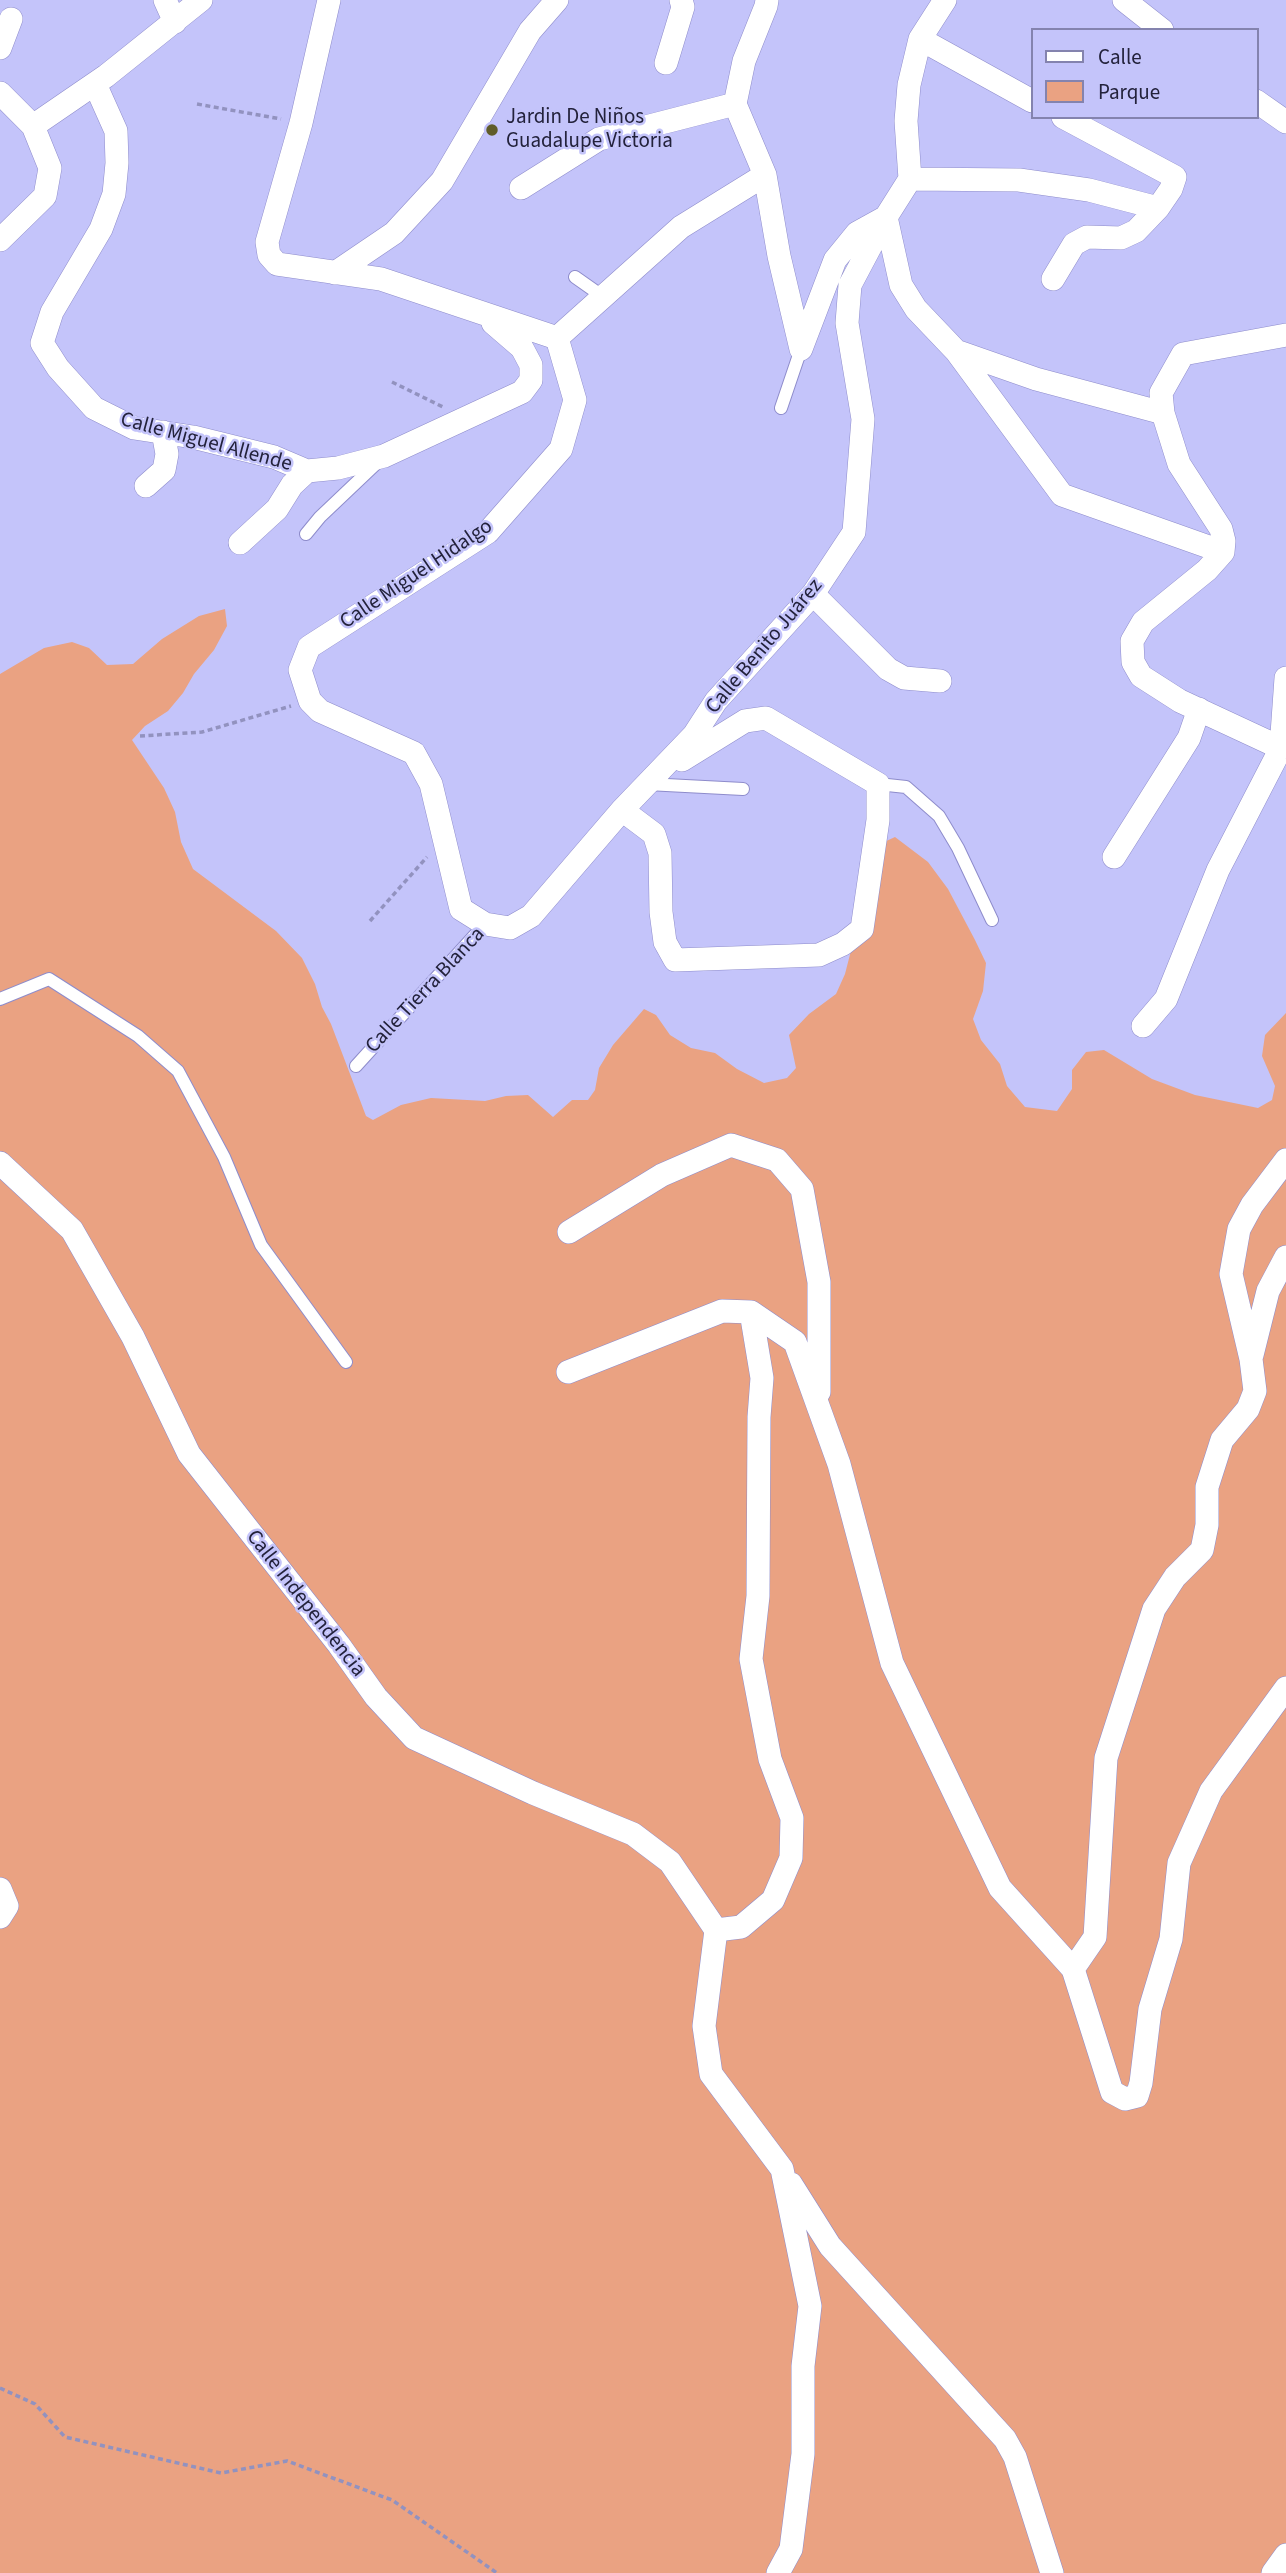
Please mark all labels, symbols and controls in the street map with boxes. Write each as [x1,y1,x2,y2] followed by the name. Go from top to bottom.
[1030,28,1258,119] legend
[1098,42,1142,72] text: Calle
[1098,77,1160,107] text: Parque
[506,105,673,155] place label: Jardin De Niños Guadalupe Victoria
[484,122,500,138] marker: Jardin De Niños Guadalupe Victoria
[118,408,294,478] street label: Calle Miguel Allende
[336,515,498,635] street label: Calle Miguel Hidalgo
[701,574,829,720] street label: Calle Benito Juárez
[361,923,491,1059] street label: Calle Tierra Blanca
[240,1526,370,1682] street label: Calle Independencia

